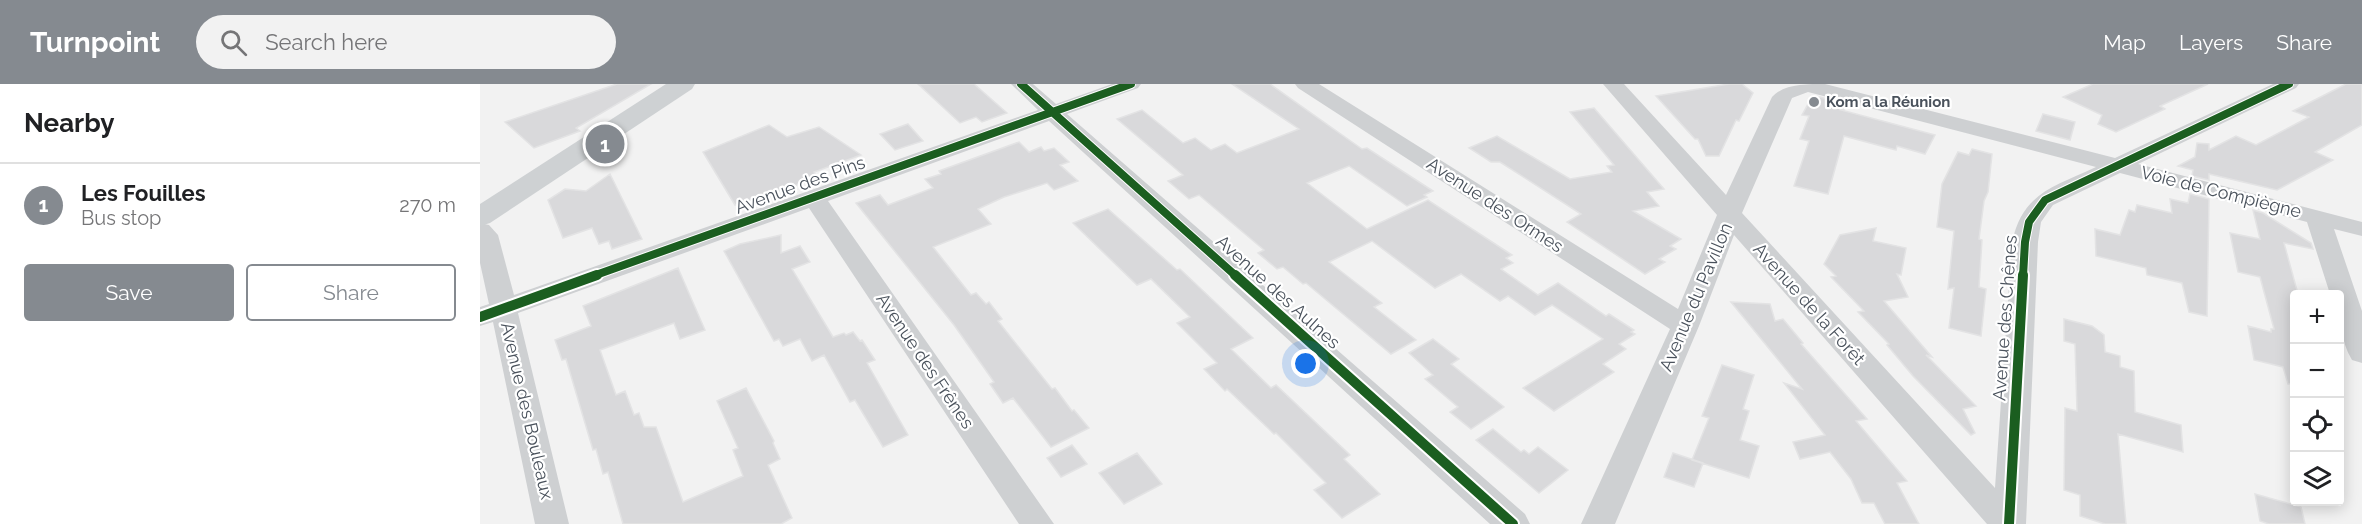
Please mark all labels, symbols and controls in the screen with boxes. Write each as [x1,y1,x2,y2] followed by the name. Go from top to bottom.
[196,15,616,69] search box
[30,26,160,59] text: Turnpoint
[217,26,250,59] icon: search
[265,29,387,55] text: Search here
[2103,30,2146,55] text: Map
[2179,30,2243,55] text: Layers
[2276,30,2332,55] text: Share
[1826,93,1950,111] place label: Kom a la Réunion
[1807,95,1821,109] marker: Kom a la Réunion
[24,108,114,138] text: Nearby
[586,122,624,166] pin: 1
[732,151,868,218] street label: Avenue des Pins
[1423,153,1568,257] street label: Avenue des Ormes
[2139,161,2304,222] street label: Voie de Compiègne
[81,180,206,206] text: Les Fouilles
[39,193,48,217] text: 1
[399,193,456,217] text: 270 m
[81,206,161,230] text: Bus stop
[1655,219,1736,374] street label: Avenue du Pavillon
[1212,230,1345,353] street label: Avenue des Aulnes
[1988,234,2021,401] street label: Avenue des Chênes
[1749,238,1870,369] street label: Avenue de la Forêt
[24,264,234,321] button: Save
[246,264,456,321] button: Share
[872,289,979,433] street label: Avenue des Frênes
[2290,290,2344,506] map controls
[2290,290,2344,344] button: +
[497,320,558,502] street label: Avenue des Bouleaux
[2290,344,2344,398] button: −
[1291,349,1320,378] your location
[2290,398,2344,452] button: locate
[2290,452,2344,506] button: layers

